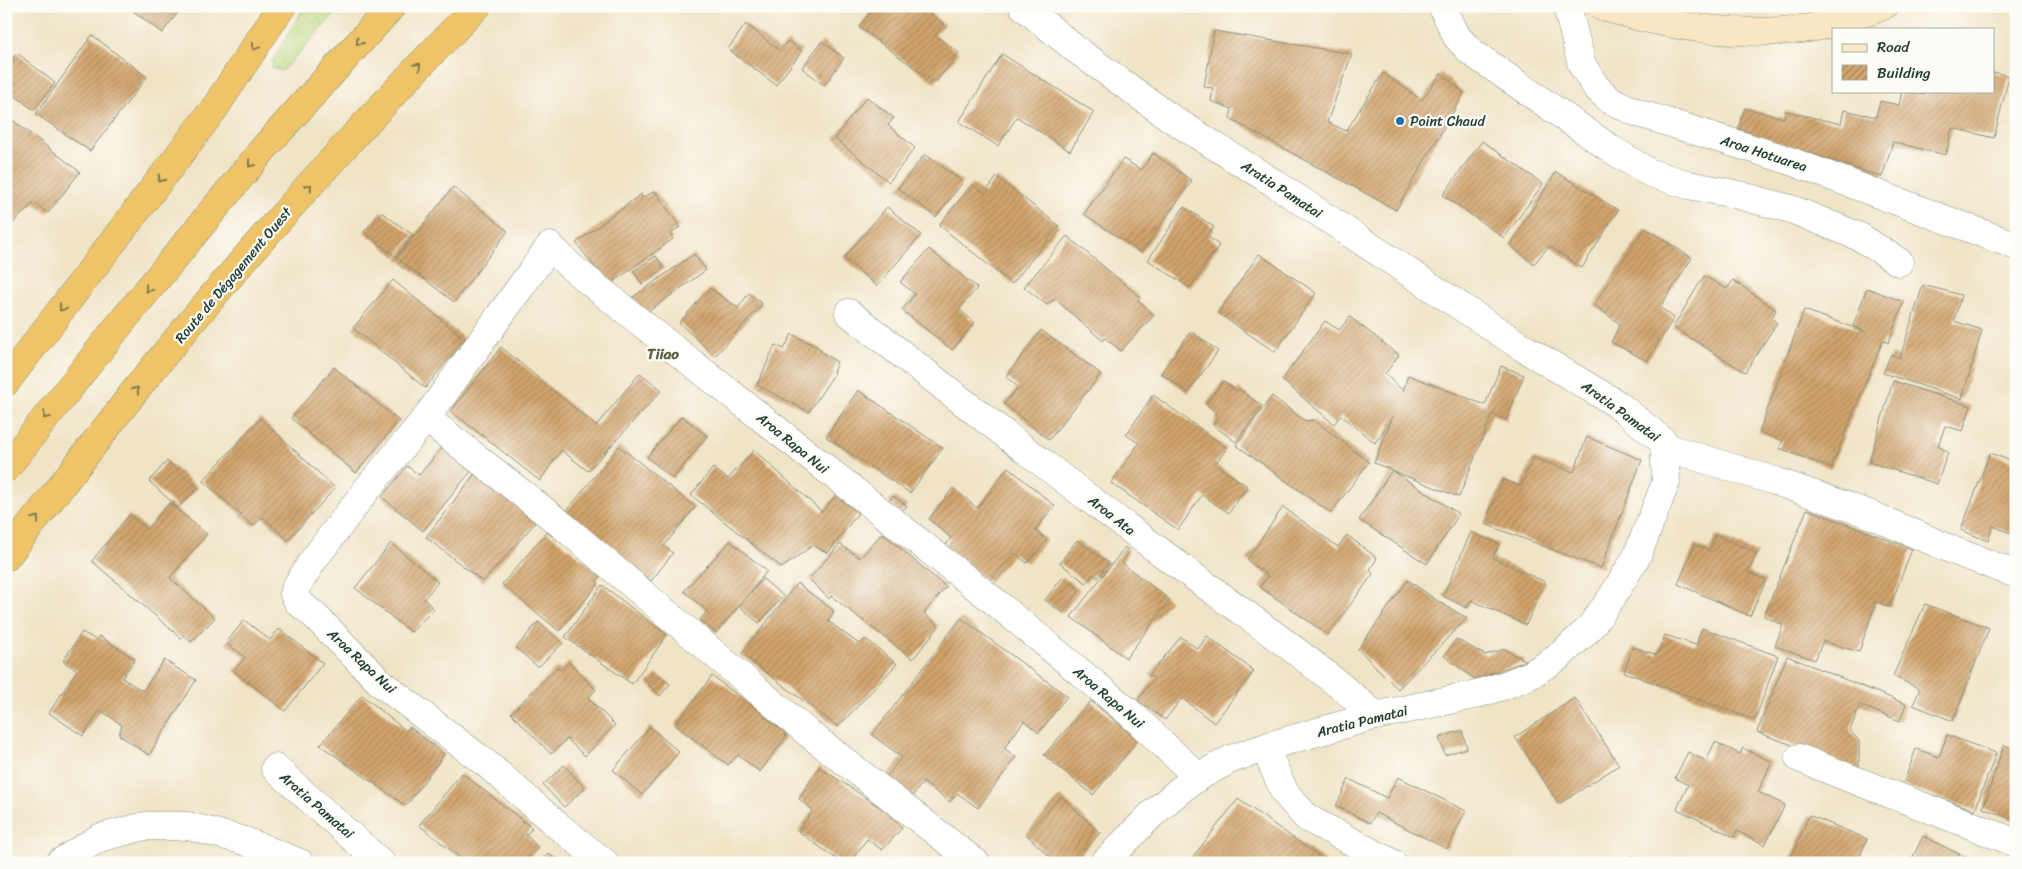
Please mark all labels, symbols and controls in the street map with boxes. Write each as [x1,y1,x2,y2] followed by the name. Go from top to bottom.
[1832,28,1994,92] legend
[1877,34,1910,60] text: Road
[356,37,365,46] one-way arrow
[252,41,261,51] one-way arrow
[1877,60,1931,86] text: Building
[413,63,422,72] one-way arrow
[1410,109,1486,134] place label: Point Chaud
[1394,115,1406,127] marker: Point Chaud
[1716,127,1810,179] street label: Aroa Hotuarea
[1235,153,1328,226] street label: Aratia Pamatai
[248,158,257,167] one-way arrow
[158,173,166,182] one-way arrow
[303,183,312,192] one-way arrow
[169,200,299,349] street label: Route de Dégagement Ouest
[145,284,154,293] one-way arrow
[59,302,68,312] one-way arrow
[647,341,679,367] district label: Tiiao
[1575,373,1667,449] street label: Aratia Pamatai
[130,387,139,396] one-way arrow
[750,406,835,481] street label: Aroa Rapa Nui
[44,410,52,419] one-way arrow
[1082,488,1141,542] street label: Aroa Ata
[31,516,39,525] one-way arrow
[320,622,403,701] street label: Aroa Rapa Nui
[1066,659,1151,736] street label: Aroa Rapa Nui
[1313,698,1411,745] street label: Aratia Pamatai
[273,765,361,846] street label: Aratia Pamatai

